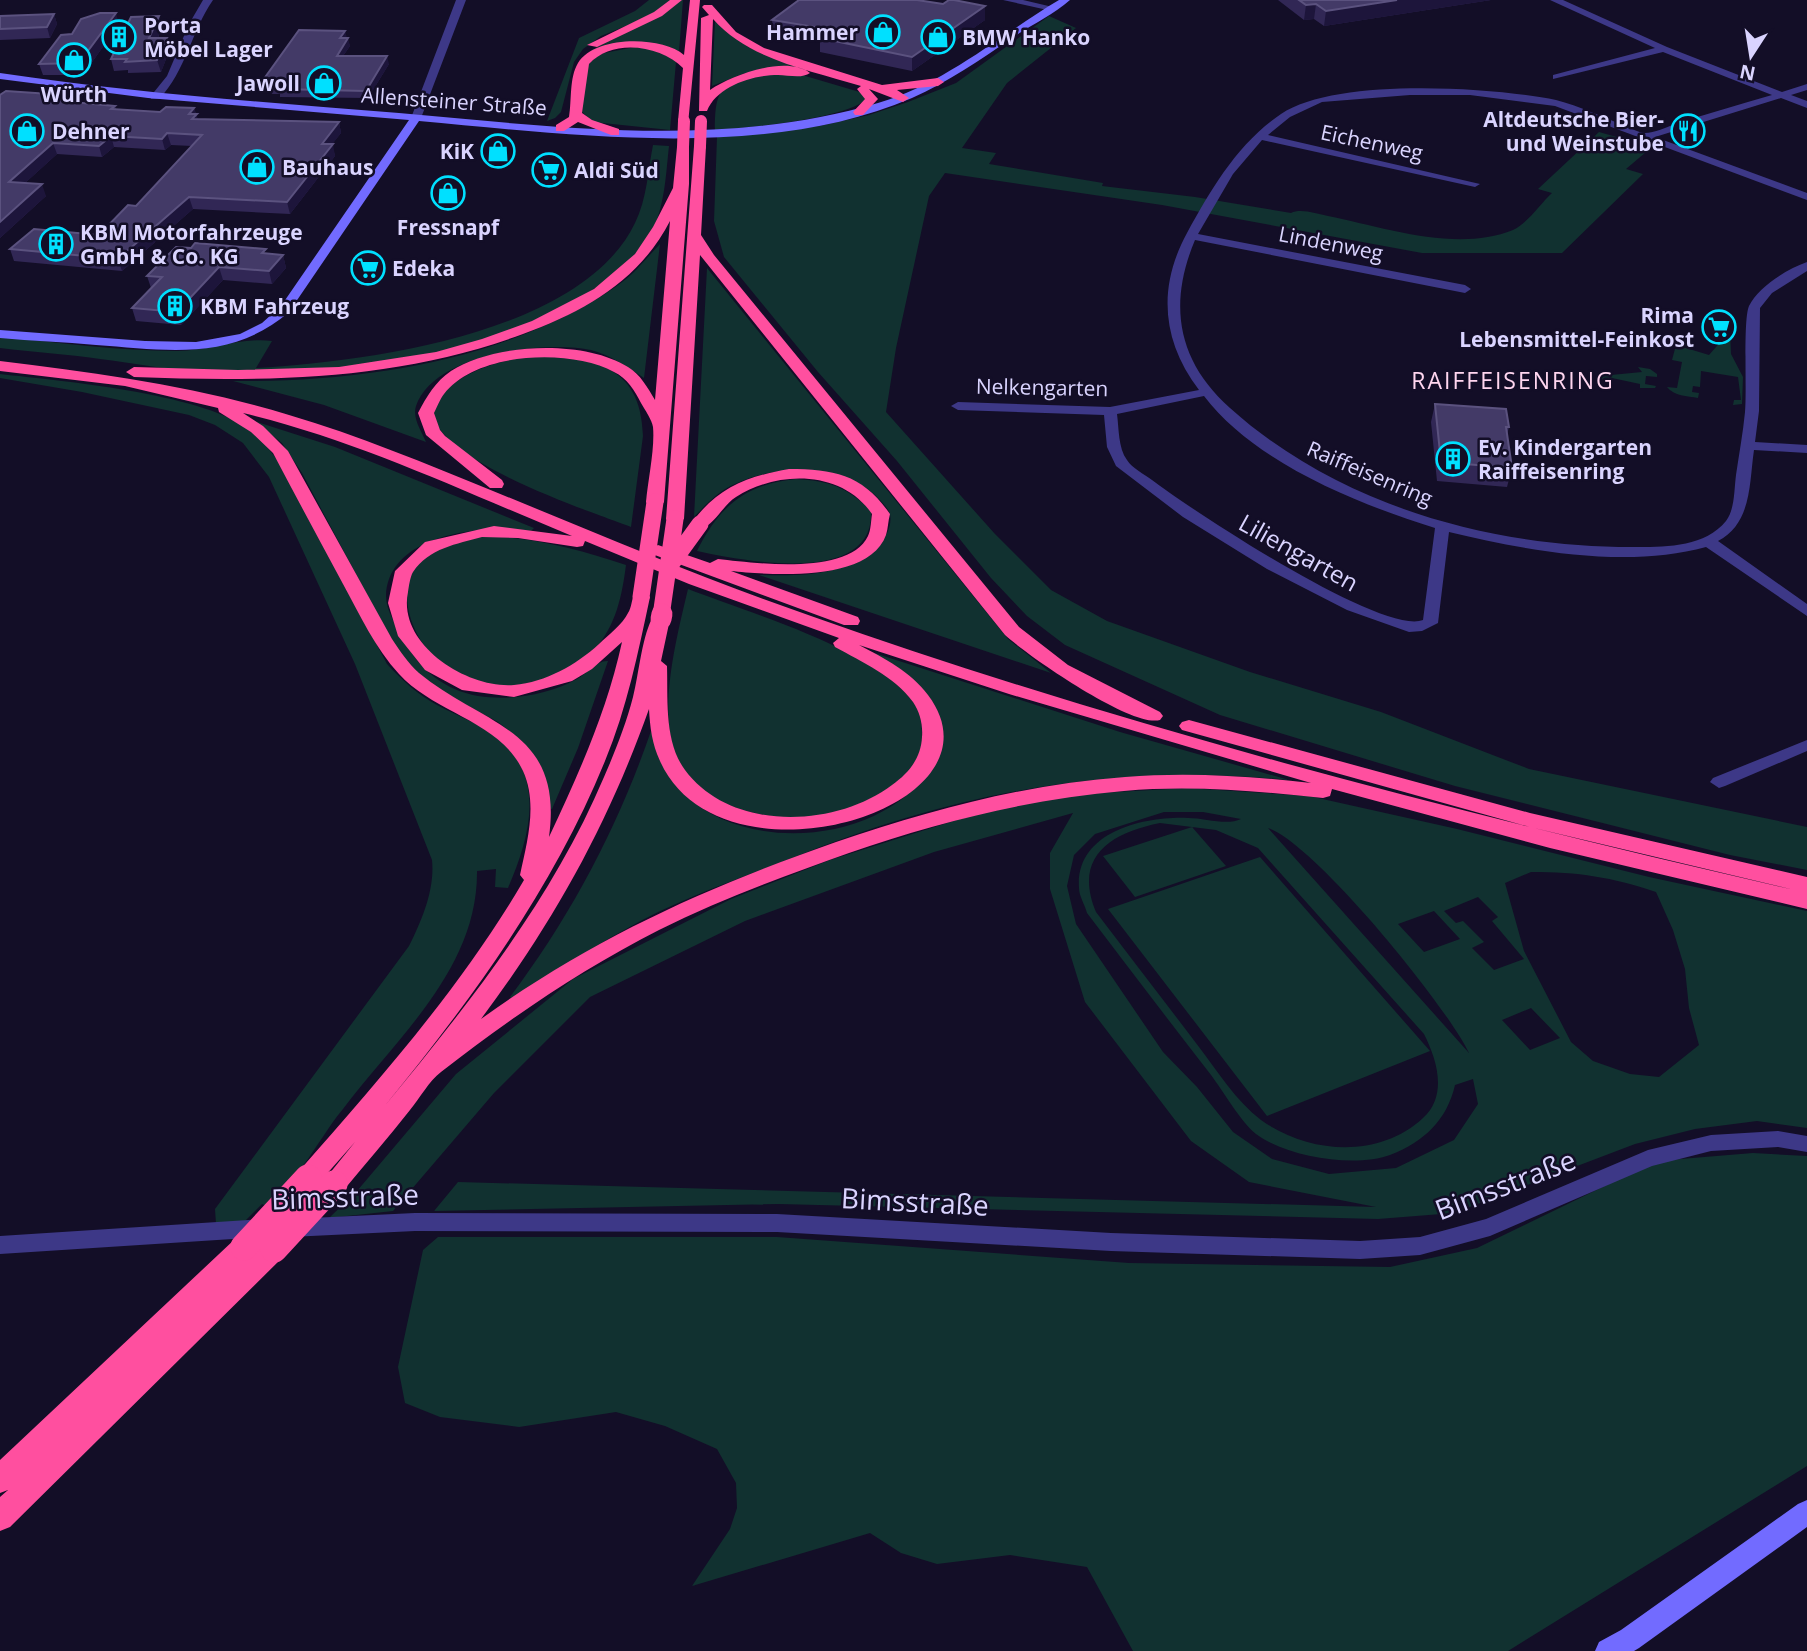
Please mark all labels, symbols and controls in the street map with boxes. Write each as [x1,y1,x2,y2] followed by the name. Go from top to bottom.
[144,11,273,63] place label: Porta Möbel Lager
[864,13,902,51] shop icon: Hammer
[100,18,138,56] building icon: Porta Möbel Lager
[766,18,858,46] place label: Hammer
[919,18,957,56] shop icon: BMW Hanko
[1716,21,1786,91] north arrow
[962,23,1090,51] place label: BMW Hanko
[55,41,93,79] shop icon: Würth
[1737,58,1758,87] text: N
[305,64,343,102] shop icon: Jawoll
[235,69,300,97] place label: Jawoll
[41,80,107,108] place label: Würth
[360,81,548,121] street label: Allensteiner Straße
[1483,105,1664,157] place label: Altdeutsche Bier- und Weinstube
[8,112,46,150] shop icon: Dehner
[1669,112,1707,150] restaurant icon: Altdeutsche Bier- und Weinstube
[52,117,130,145] place label: Dehner
[1318,117,1426,167] street label: Eichenweg
[479,132,517,170] shop icon: KiK
[440,137,474,165] place label: KiK
[238,148,276,186] shop icon: Bauhaus
[530,151,568,189] supermarket icon: Aldi Süd
[282,153,373,181] place label: Bauhaus
[574,156,659,184] place label: Aldi Süd
[429,174,467,212] shop icon: Fressnapf
[397,213,501,241] place label: Fressnapf
[80,218,303,270] place label: KBM Motorfahrzeuge GmbH & Co. KG
[1276,219,1386,267] street label: Lindenweg
[37,225,75,263] building icon: KBM Motorfahrzeuge GmbH & Co. KG
[349,249,387,287] supermarket icon: Edeka
[392,254,455,282] place label: Edeka
[156,287,194,325] building icon: KBM Fahrzeug
[200,292,349,320] place label: KBM Fahrzeug
[1459,301,1694,353] place label: Rima Lebensmittel-Feinkost
[1700,308,1738,346] supermarket icon: Rima Lebensmittel-Feinkost
[1411,364,1615,396] district label: RAIFFEISENRING
[976,372,1108,402] street label: Nelkengarten
[1478,433,1652,485] place label: Ev. Kindergarten Raiffeisenring
[1303,434,1437,512] street label: Raiffeisenring
[1434,440,1472,478] building icon: Ev. Kindergarten Raiffeisenring
[1233,506,1365,598] street label: Liliengarten
[1429,1140,1581,1228] street label: Bimsstraße
[270,1174,420,1218] street label: Bimsstraße
[840,1178,990,1224] street label: Bimsstraße

